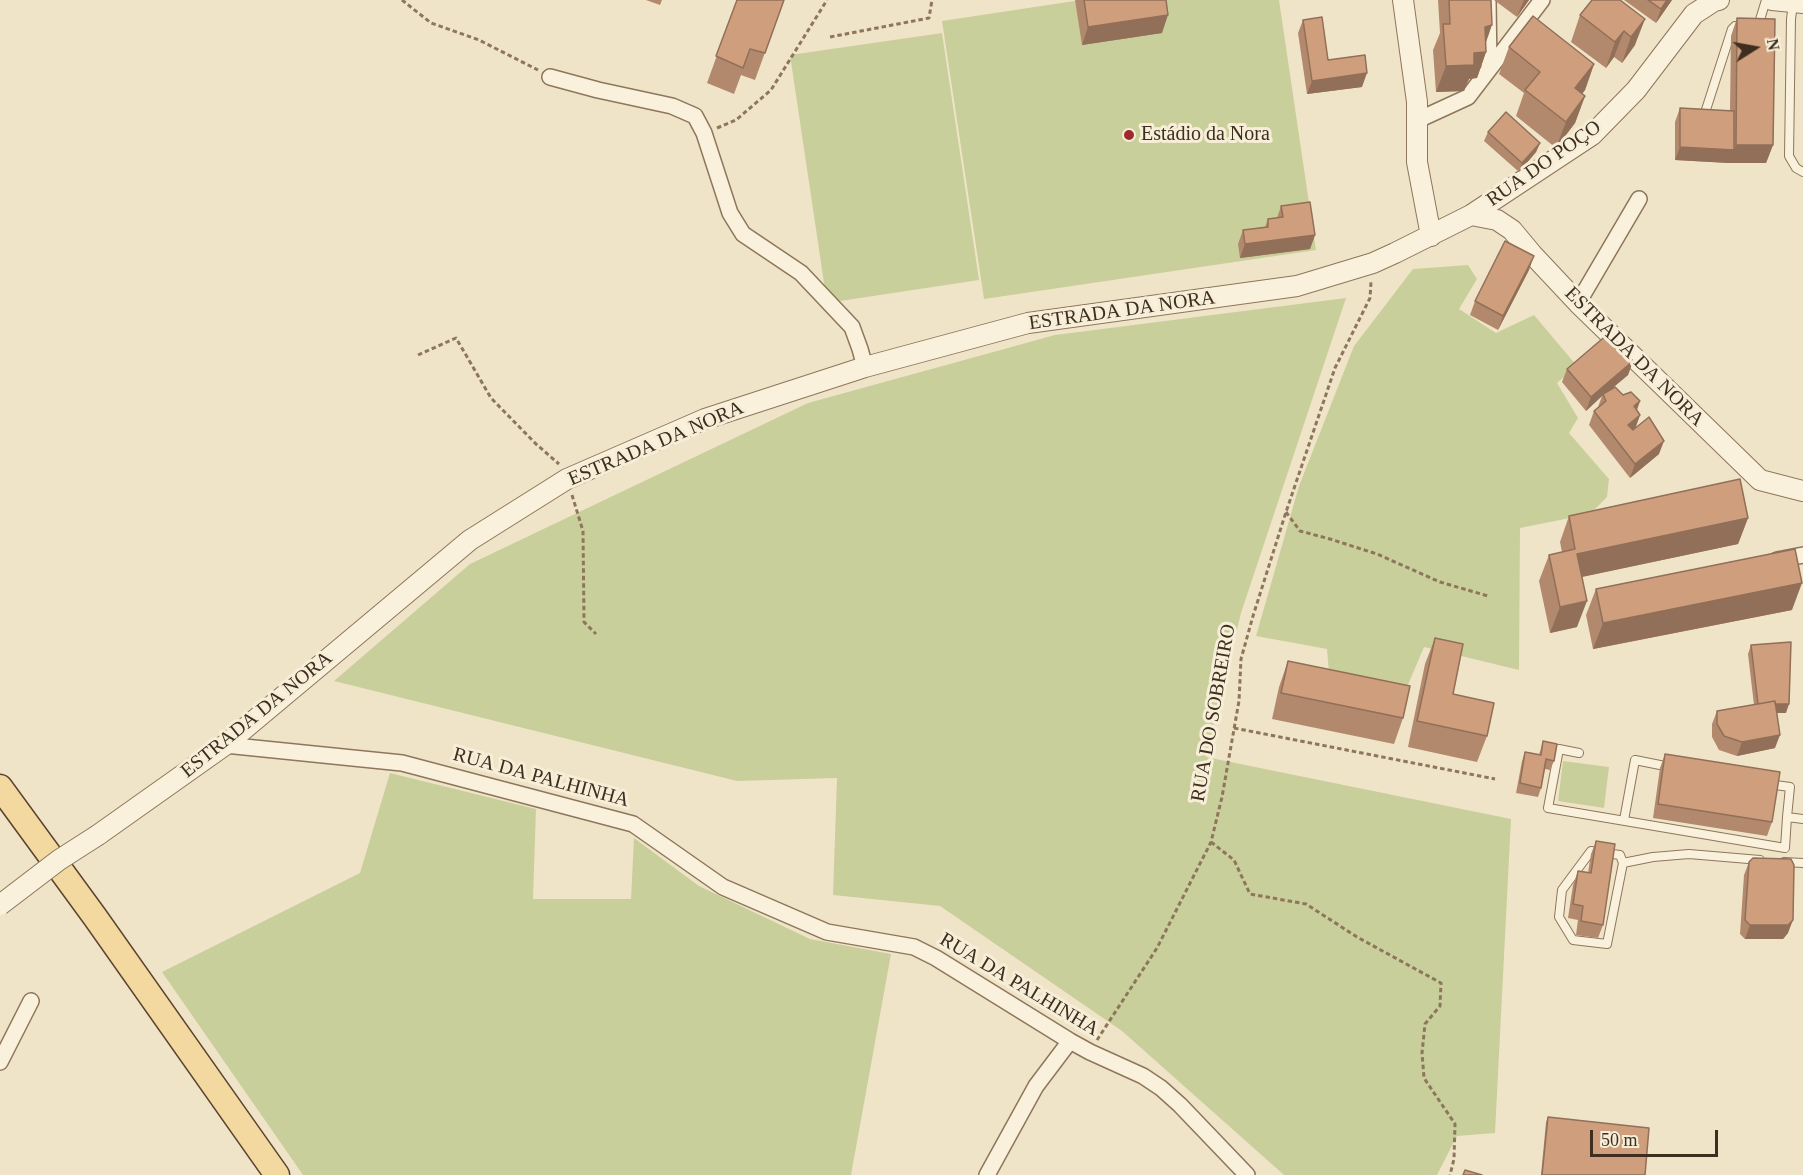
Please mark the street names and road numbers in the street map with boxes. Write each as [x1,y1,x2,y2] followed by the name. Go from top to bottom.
[1482,116,1606,212] street label: RUA DO POÇO
[1559,282,1709,432] street label: ESTRADA DA NORA
[1027,286,1217,336] street label: ESTRADA DA NORA
[565,396,747,492] street label: ESTRADA DA NORA
[1187,622,1241,804] street label: RUA DO SOBREIRO
[176,647,338,783] street label: ESTRADA DA NORA
[450,743,632,813] street label: RUA DA PALHINHA
[935,928,1103,1042] street label: RUA DA PALHINHA

